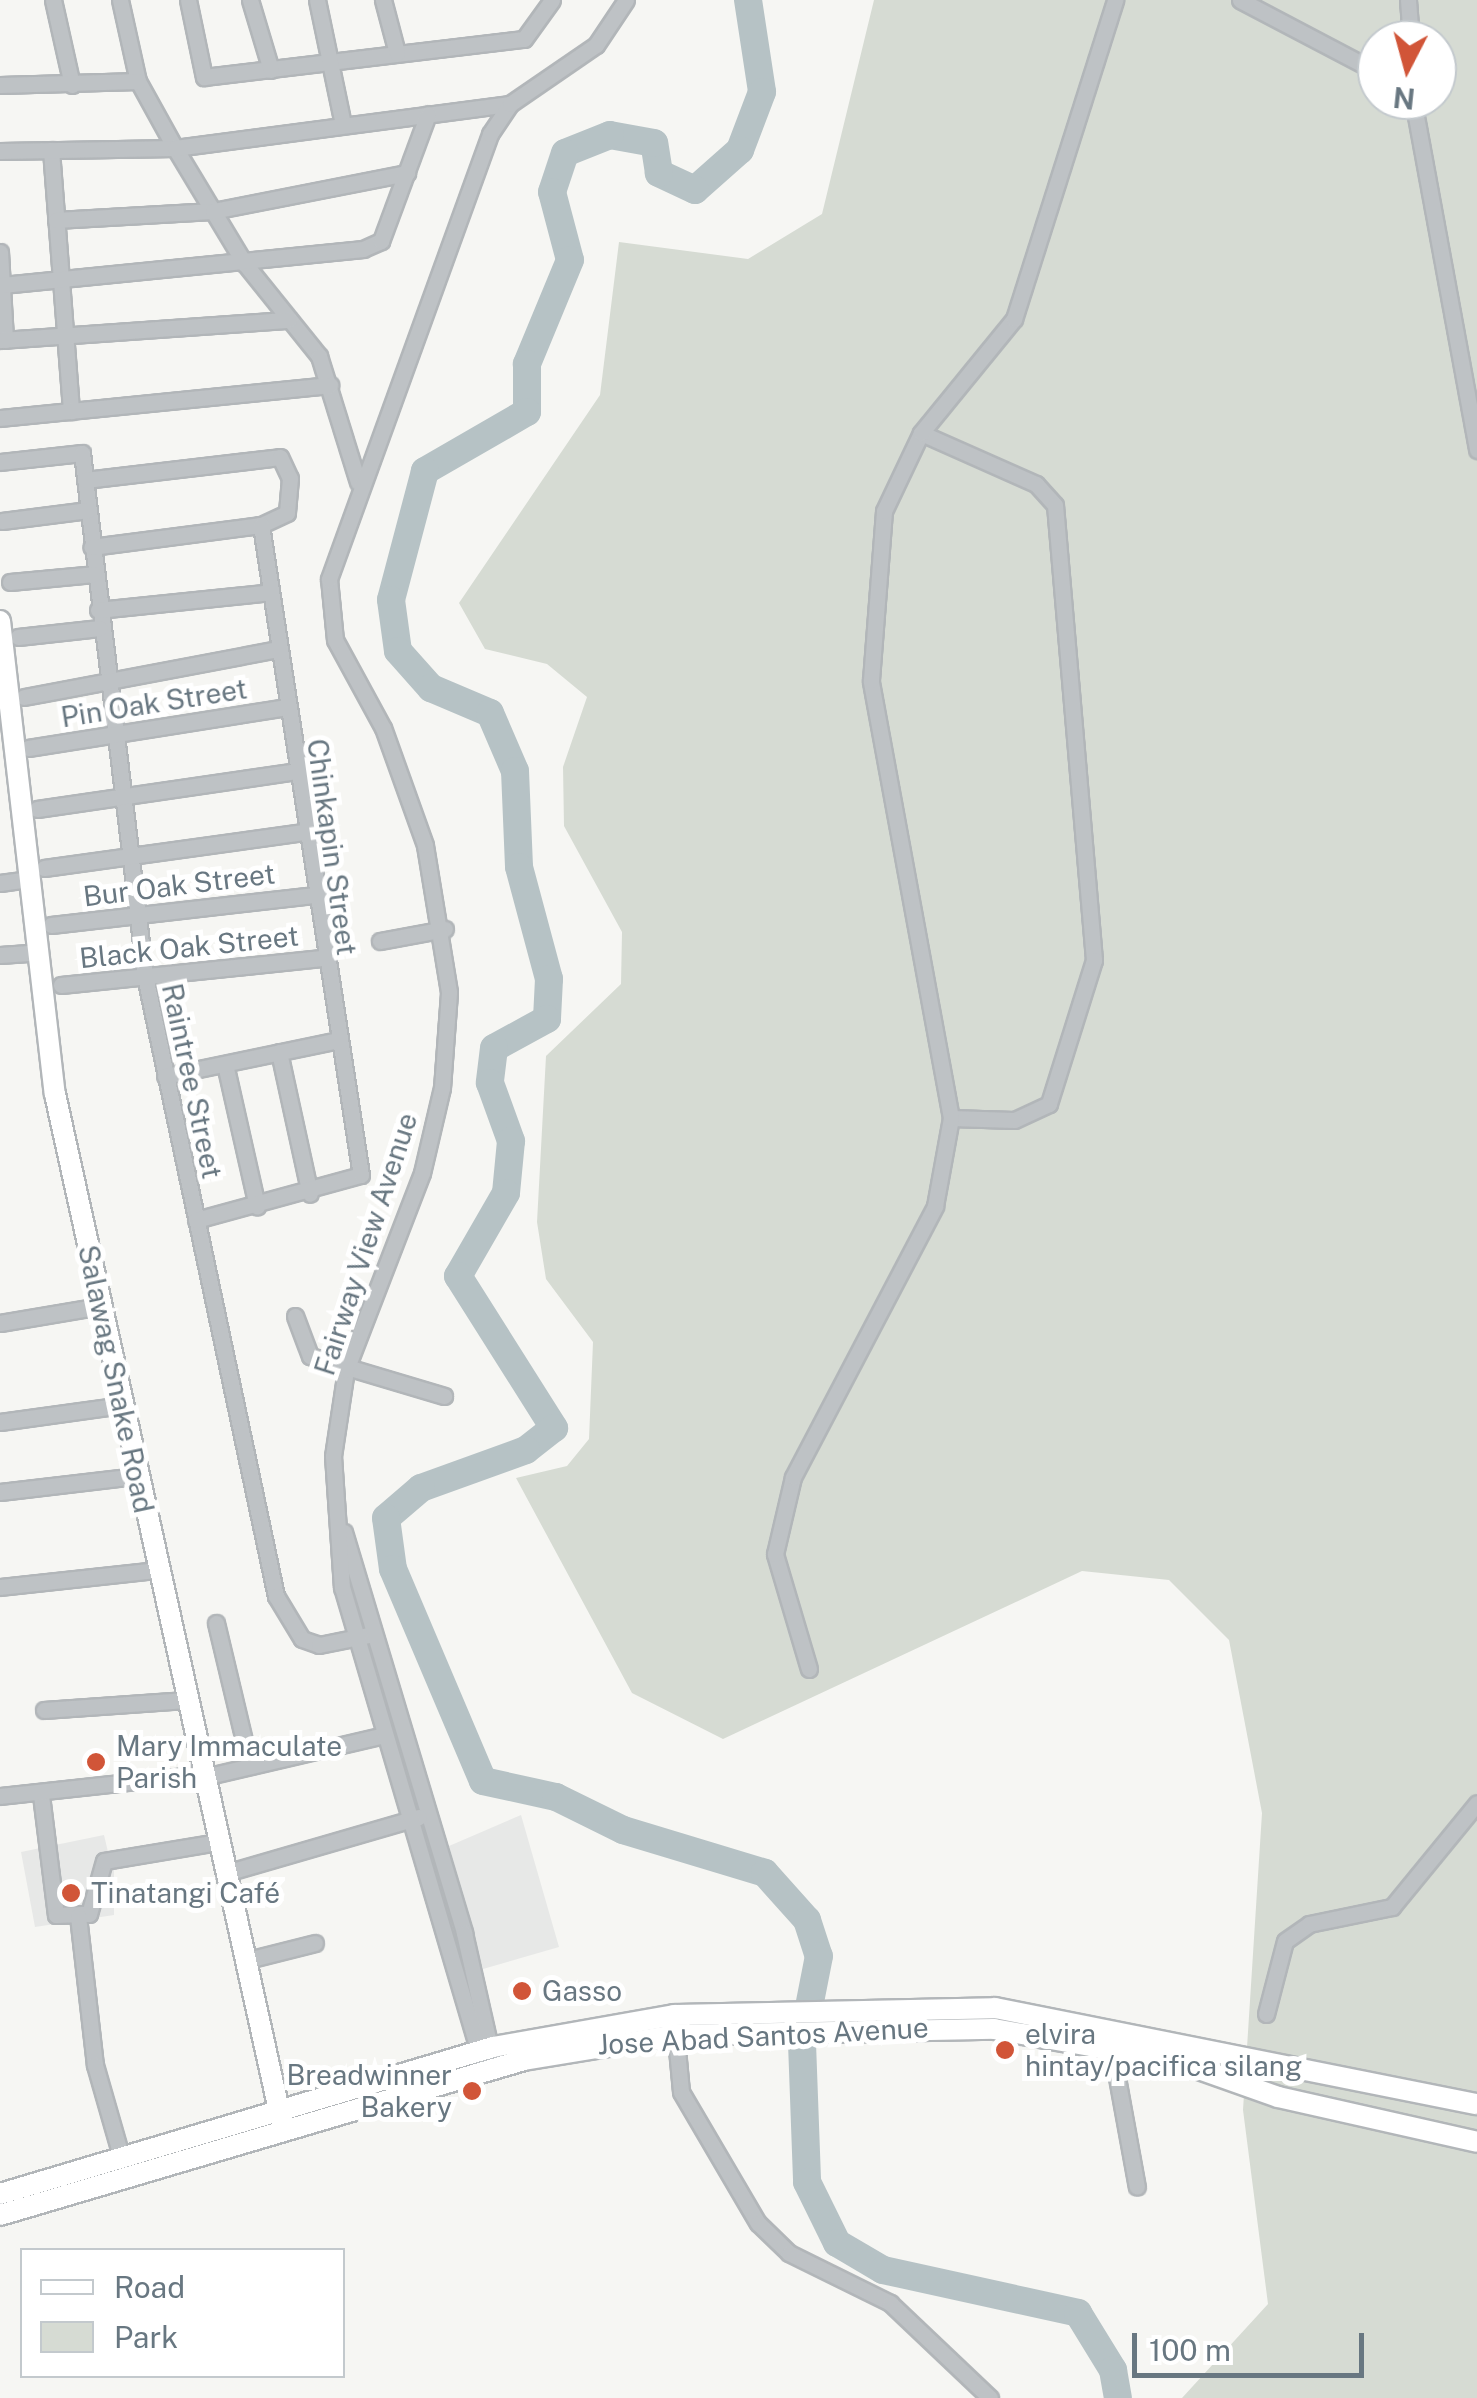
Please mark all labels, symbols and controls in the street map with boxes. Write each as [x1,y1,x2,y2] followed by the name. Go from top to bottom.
[1357,20,1457,120] north arrow
[1391,81,1417,116] text: N
[59,672,249,734] street label: Pin Oak Street
[300,737,364,957] street label: Chinkapin Street
[81,857,277,913] street label: Bur Oak Street
[78,919,300,975] street label: Black Oak Street
[155,980,229,1182] street label: Raintree Street
[308,1108,424,1380] street label: Fairway View Avenue
[71,1242,161,1516] street label: Salawag Snake Road
[116,1729,342,1795] place label: Mary Immaculate Parish
[85,1751,107,1773] marker: Mary Immaculate Parish
[91,1876,280,1910] place label: Tinatangi Café
[60,1882,82,1904] marker: Tinatangi Café
[542,1974,622,2008] place label: Gasso
[511,1980,533,2002] marker: Gasso
[596,2011,930,2061] street label: Jose Abad Santos Avenue
[1025,2017,1302,2083] place label: elvira hintay/pacifica silang
[994,2039,1016,2061] marker: elvira hintay/pacifica silang
[287,2058,452,2124] place label: Breadwinner Bakery
[461,2080,483,2102] marker: Breadwinner Bakery
[20,2248,345,2378] legend
[114,2269,185,2305] text: Road
[1137,2313,1370,2375] scale bar
[114,2319,178,2355] text: Park
[1149,2332,1231,2368] text: 100 m

